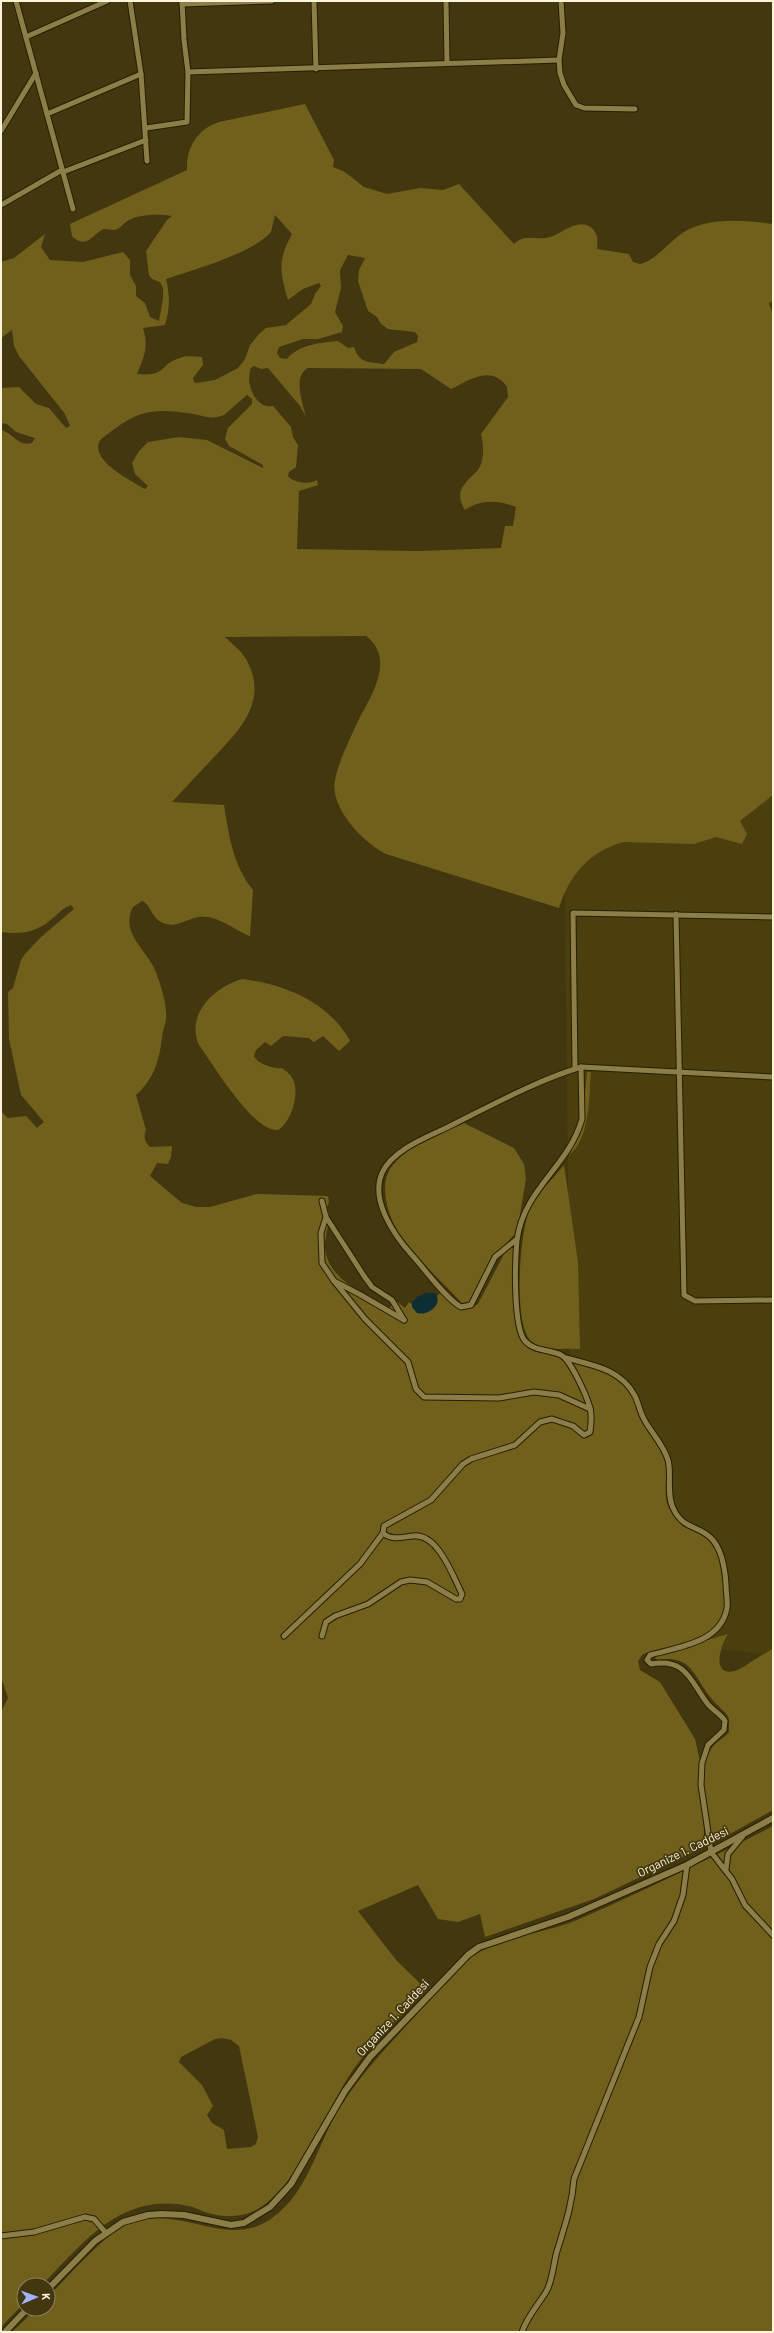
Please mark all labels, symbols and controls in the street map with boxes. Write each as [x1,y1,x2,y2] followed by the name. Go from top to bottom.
[635,1823,730,1879] street label: Organize 1. Caddesi
[353,1976,431,2058] street label: Organize 1. Caddesi
[16,2277,56,2317] north arrow
[40,2293,53,2300] text: K

